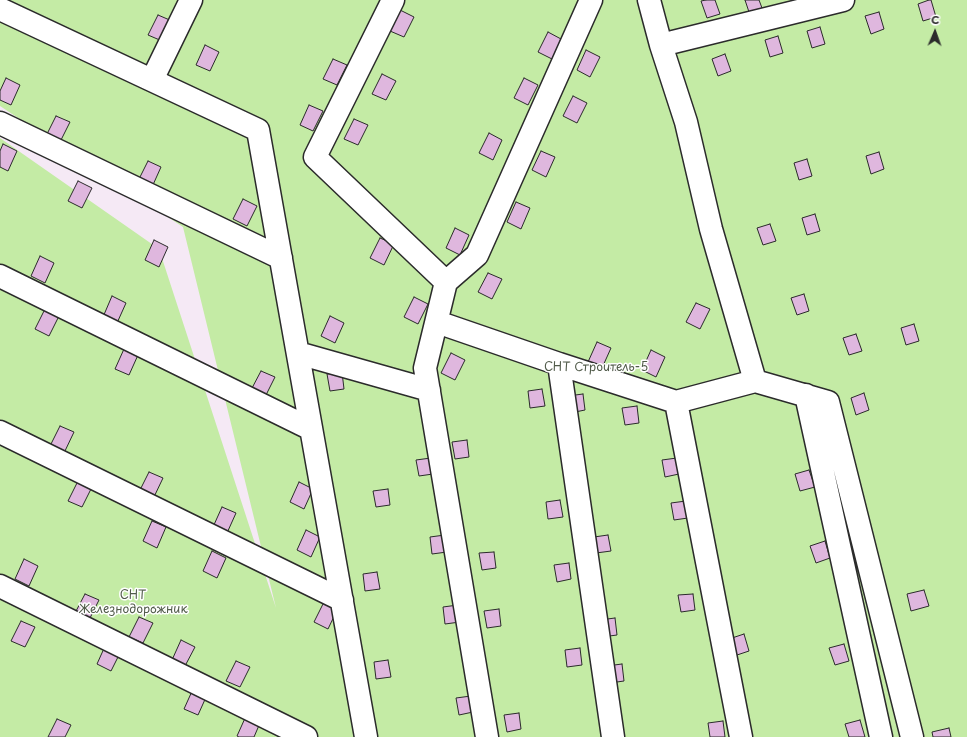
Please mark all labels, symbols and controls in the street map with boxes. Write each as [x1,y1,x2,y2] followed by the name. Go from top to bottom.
[931,11,940,28] text: С
[915,12,955,52] north arrow
[544,361,648,375] park label: СНТ Строитель-5
[78,589,188,617] park label: СНТ Железнодорожник

